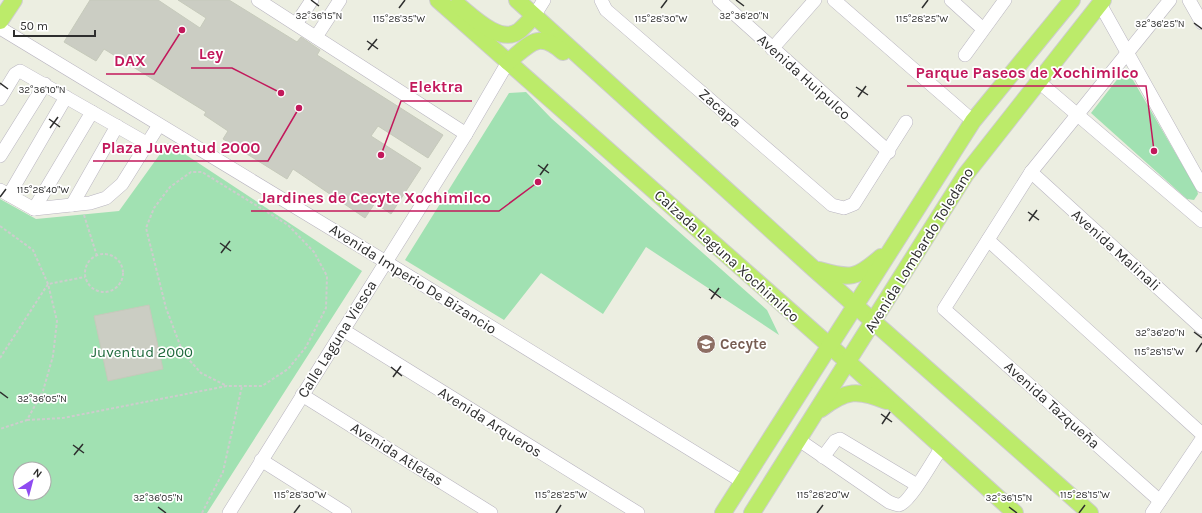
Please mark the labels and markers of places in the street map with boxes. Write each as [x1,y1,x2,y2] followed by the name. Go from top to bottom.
[191,40,232,68] callout: Ley
[106,46,154,74] callout: DAX
[907,58,1146,86] callout: Parque Paseos de Xochimilco
[401,73,472,101] callout: Elektra
[93,133,268,161] callout: Plaza Juventud 2000
[251,183,499,211] callout: Jardines de Cecyte Xochimilco
[695,333,717,355] school or university icon: Cecyte
[720,335,767,353] place label: Cecyte

